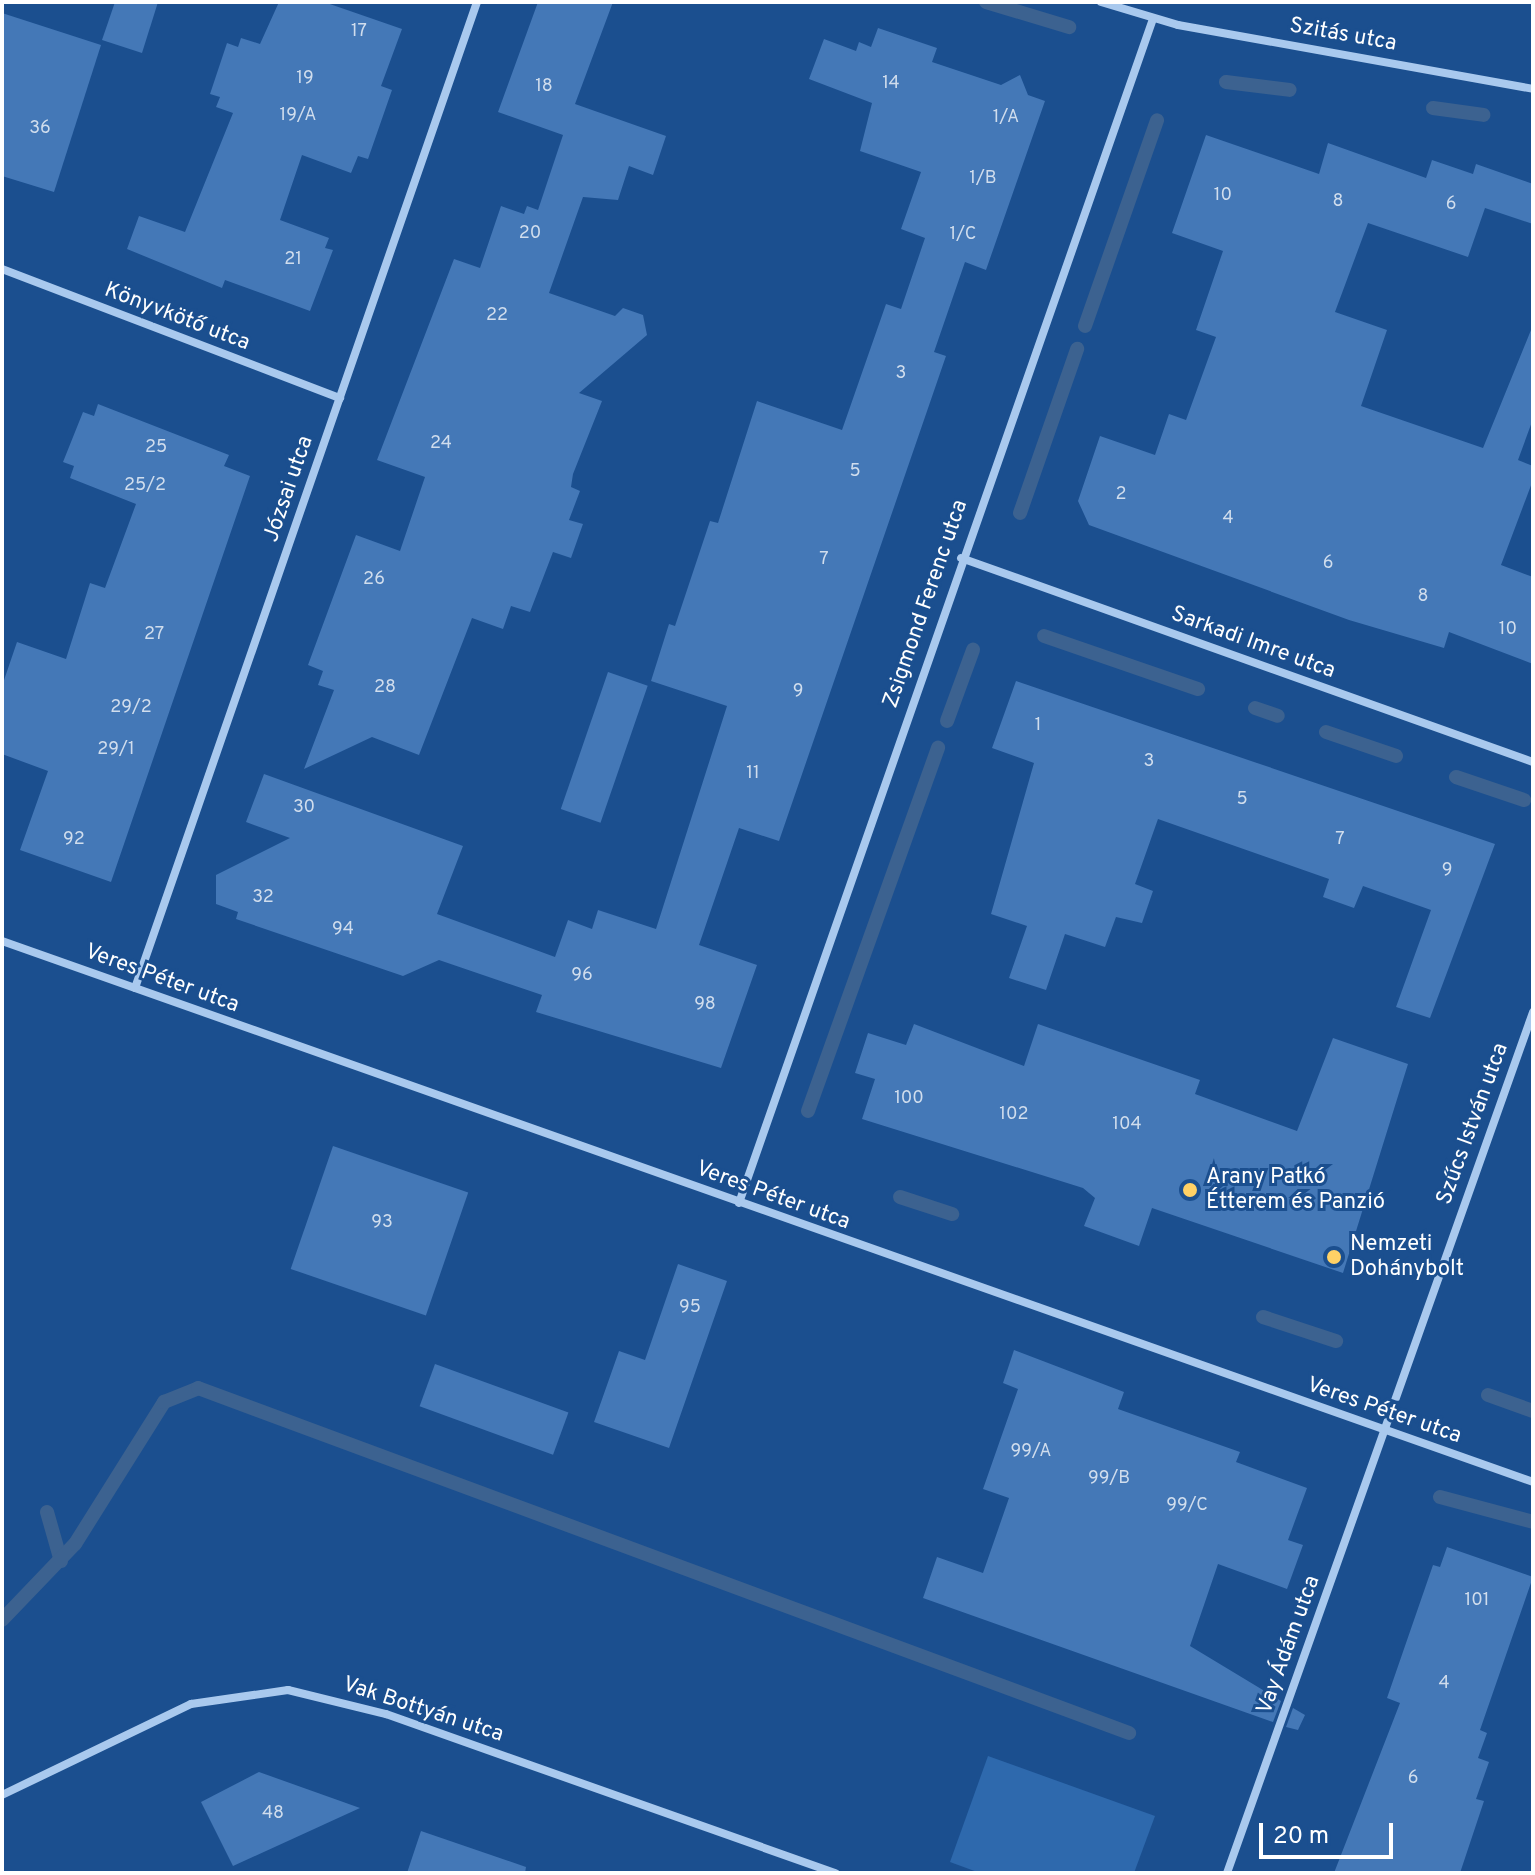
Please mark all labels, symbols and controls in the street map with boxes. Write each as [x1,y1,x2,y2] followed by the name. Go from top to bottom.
[1287,13,1399,57] street label: Szitás utca
[351,21,367,43] house number: 17
[296,68,314,90] house number: 19
[882,73,900,95] house number: 14
[535,76,553,98] house number: 18
[279,105,317,127] house number: 19/A
[993,107,1019,129] house number: 1/A
[29,118,51,140] house number: 36
[969,168,997,190] house number: 1/B
[1214,185,1232,207] house number: 10
[1333,191,1343,213] house number: 8
[1446,194,1456,216] house number: 6
[519,223,541,245] house number: 20
[950,224,976,246] house number: 1/C
[284,249,302,271] house number: 21
[101,277,253,357] street label: Könyvkötő utca
[486,305,508,327] house number: 22
[896,363,906,385] house number: 3
[259,432,319,546] street label: Józsai utca
[430,433,452,455] house number: 24
[145,437,167,459] house number: 25
[849,461,861,483] house number: 5
[124,475,166,497] house number: 25/2
[1115,484,1127,506] house number: 2
[878,497,974,711] street label: Zsigmond Ferenc utca
[1222,508,1234,530] house number: 4
[819,549,829,571] house number: 7
[1323,553,1333,575] house number: 6
[363,569,385,591] house number: 26
[1418,586,1428,608] house number: 8
[1167,601,1339,685] street label: Sarkadi Imre utca
[1499,619,1517,641] house number: 10
[144,624,164,646] house number: 27
[374,677,396,699] house number: 28
[793,681,803,703] house number: 9
[110,697,152,719] house number: 29/2
[1035,715,1041,737] house number: 1
[97,739,135,761] house number: 29/1
[1144,751,1154,773] house number: 3
[746,763,760,785] house number: 11
[1236,789,1248,811] house number: 5
[293,797,315,819] house number: 30
[63,829,85,851] house number: 92
[1335,829,1345,851] house number: 7
[1442,860,1452,882] house number: 9
[252,887,274,909] house number: 32
[332,919,354,941] house number: 94
[81,939,243,1019] street label: Veres Péter utca
[571,965,593,987] house number: 96
[694,994,716,1016] house number: 98
[1431,1040,1515,1208] street label: Szűcs István utca
[894,1088,924,1110] house number: 100
[999,1104,1029,1126] house number: 102
[1112,1114,1142,1136] house number: 104
[692,1156,854,1236] street label: Veres Péter utca
[1206,1164,1385,1216] place label: Arany Patkó Étterem és Panzió
[1181,1181,1199,1199] marker: Arany Patkó Étterem és Panzió
[371,1212,393,1234] house number: 93
[1350,1231,1464,1282] place label: Nemzeti Dohánybolt
[1325,1248,1343,1266] marker: Nemzeti Dohánybolt
[679,1297,701,1319] house number: 95
[1303,1372,1465,1450] street label: Veres Péter utca
[1010,1441,1052,1463] house number: 99/A
[1088,1468,1130,1490] house number: 99/B
[1166,1495,1208,1517] house number: 99/C
[1252,1572,1326,1718] street label: Vay Ádám utca
[1465,1590,1489,1612] house number: 101
[339,1672,507,1748] street label: Vak Bottyán utca
[1438,1673,1450,1695] house number: 4
[1408,1768,1418,1790] house number: 6
[262,1803,284,1825] house number: 48
[1263,1807,1397,1857] scale bar
[1273,1822,1329,1852] text: 20 m

